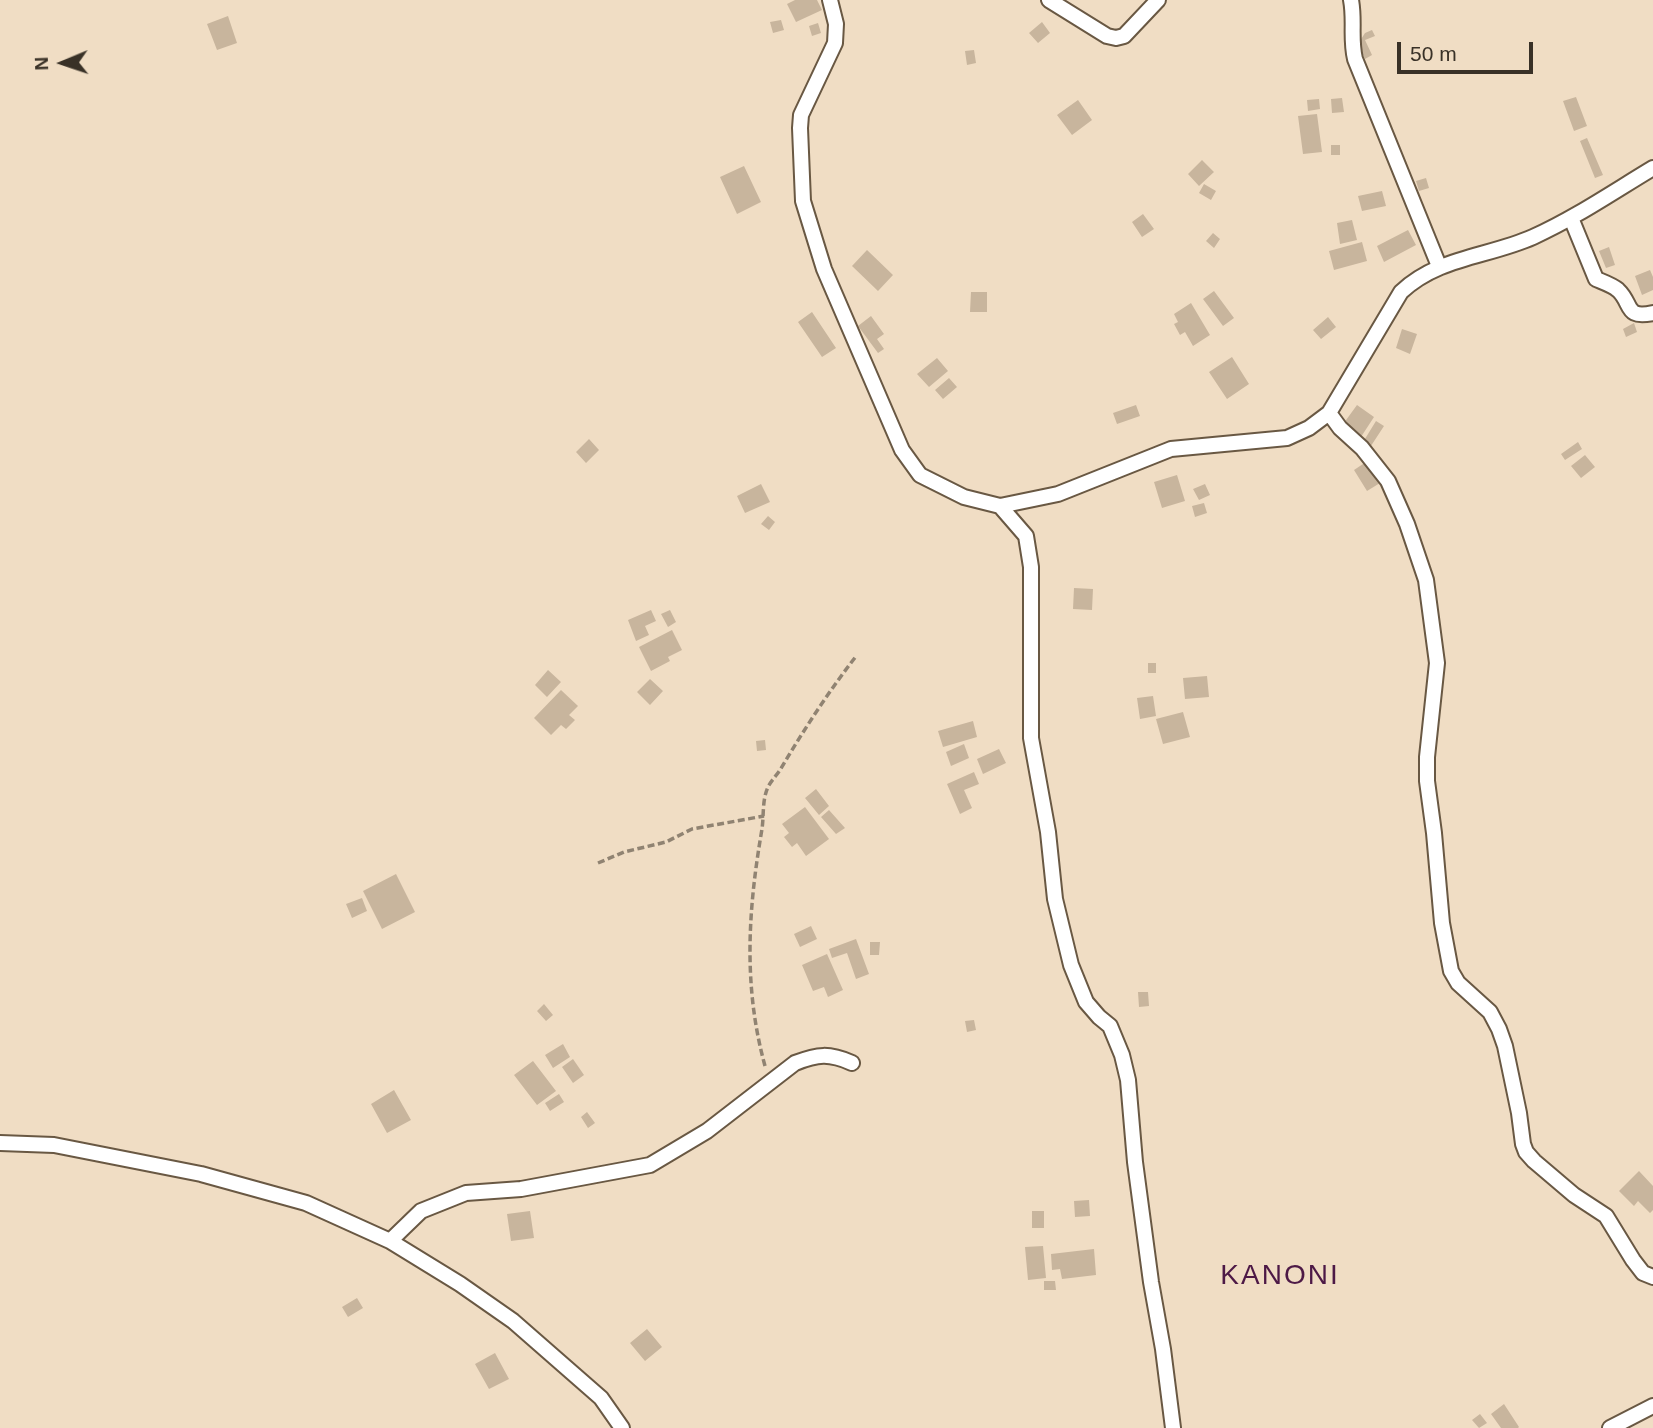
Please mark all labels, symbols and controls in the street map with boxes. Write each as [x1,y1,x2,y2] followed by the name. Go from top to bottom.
[28,28,98,98] north arrow
[1401,28,1538,72] scale bar
[1410,42,1457,65] text: 50 m
[31,57,52,71] text: N
[1221,1259,1339,1293] district label: KANONI

